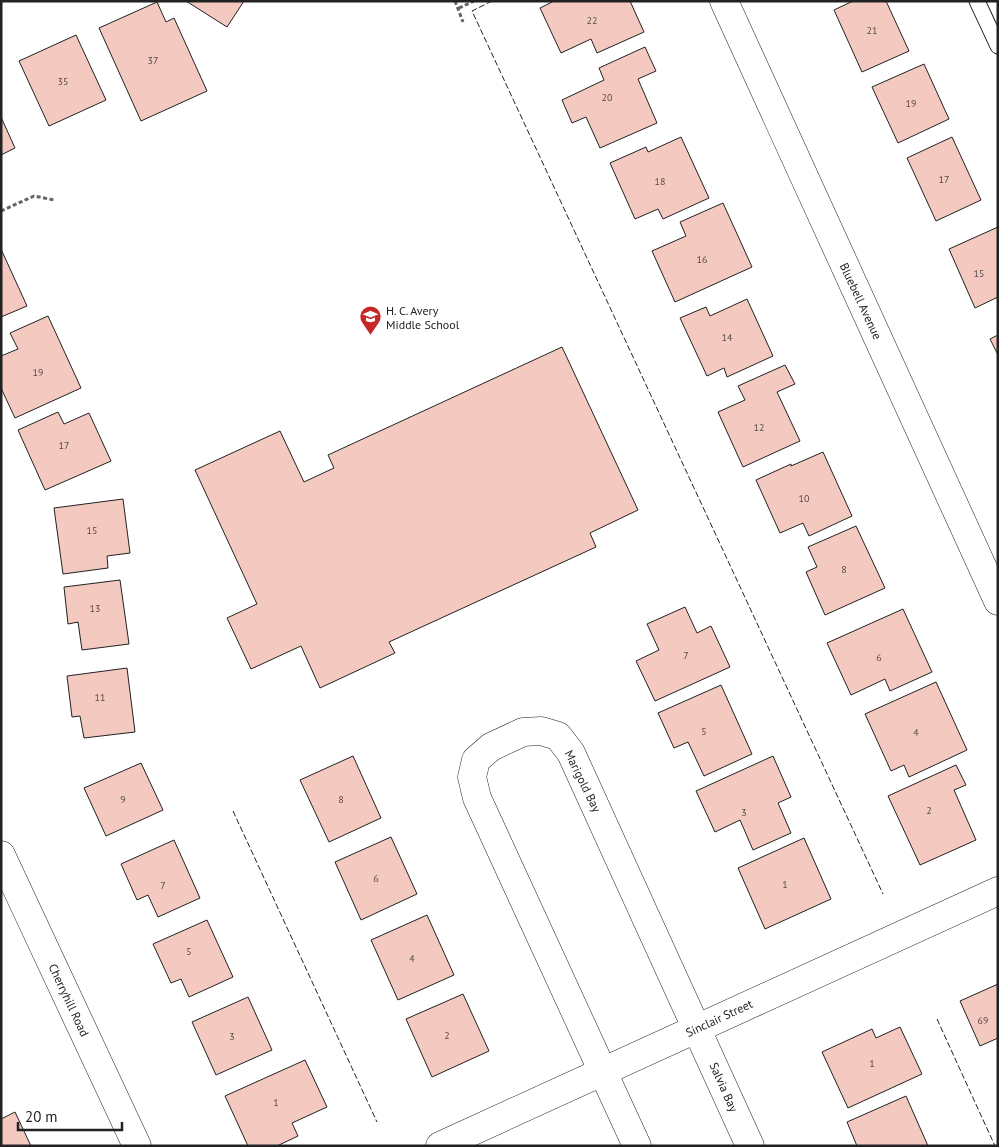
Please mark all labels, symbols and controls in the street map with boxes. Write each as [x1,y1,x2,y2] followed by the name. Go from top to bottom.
[587,14,597,27] house number: 22
[867,24,877,37] house number: 21
[148,54,158,67] house number: 37
[58,75,68,88] house number: 35
[602,91,613,104] house number: 20
[906,97,916,110] house number: 19
[939,173,949,186] house number: 17
[655,175,665,188] house number: 18
[697,253,707,266] house number: 16
[837,260,885,342] street label: Bluebell Avenue
[974,267,984,280] house number: 15
[386,303,460,332] place label: H. C. Avery Middle School
[358,305,382,336] school or university icon: H. C. Avery Middle School
[722,331,733,344] house number: 14
[33,366,43,379] house number: 19
[754,421,764,434] house number: 12
[59,439,69,452] house number: 17
[799,492,810,505] house number: 10
[87,524,97,537] house number: 15
[841,563,847,576] house number: 8
[90,602,100,615] house number: 13
[683,649,689,662] house number: 7
[876,651,882,664] house number: 6
[95,691,105,704] house number: 11
[701,725,707,738] house number: 5
[913,726,919,739] house number: 4
[561,747,605,815] street label: Marigold Bay
[120,793,126,806] house number: 9
[338,793,344,806] house number: 8
[926,804,932,817] house number: 2
[741,806,747,819] house number: 3
[373,872,379,885] house number: 6
[782,878,788,891] house number: 1
[160,879,166,892] house number: 7
[186,945,192,958] house number: 5
[409,952,415,965] house number: 4
[46,961,92,1039] street label: Cherryhill Road
[683,996,755,1040] street label: Sinclair Street
[978,1014,988,1027] house number: 69
[444,1029,450,1042] house number: 2
[229,1030,235,1043] house number: 3
[869,1057,875,1070] house number: 1
[706,1060,742,1114] street label: Salvia Bay
[273,1096,279,1109] house number: 1
[18,1100,121,1132] scale bar
[25,1107,58,1126] text: 20 m

